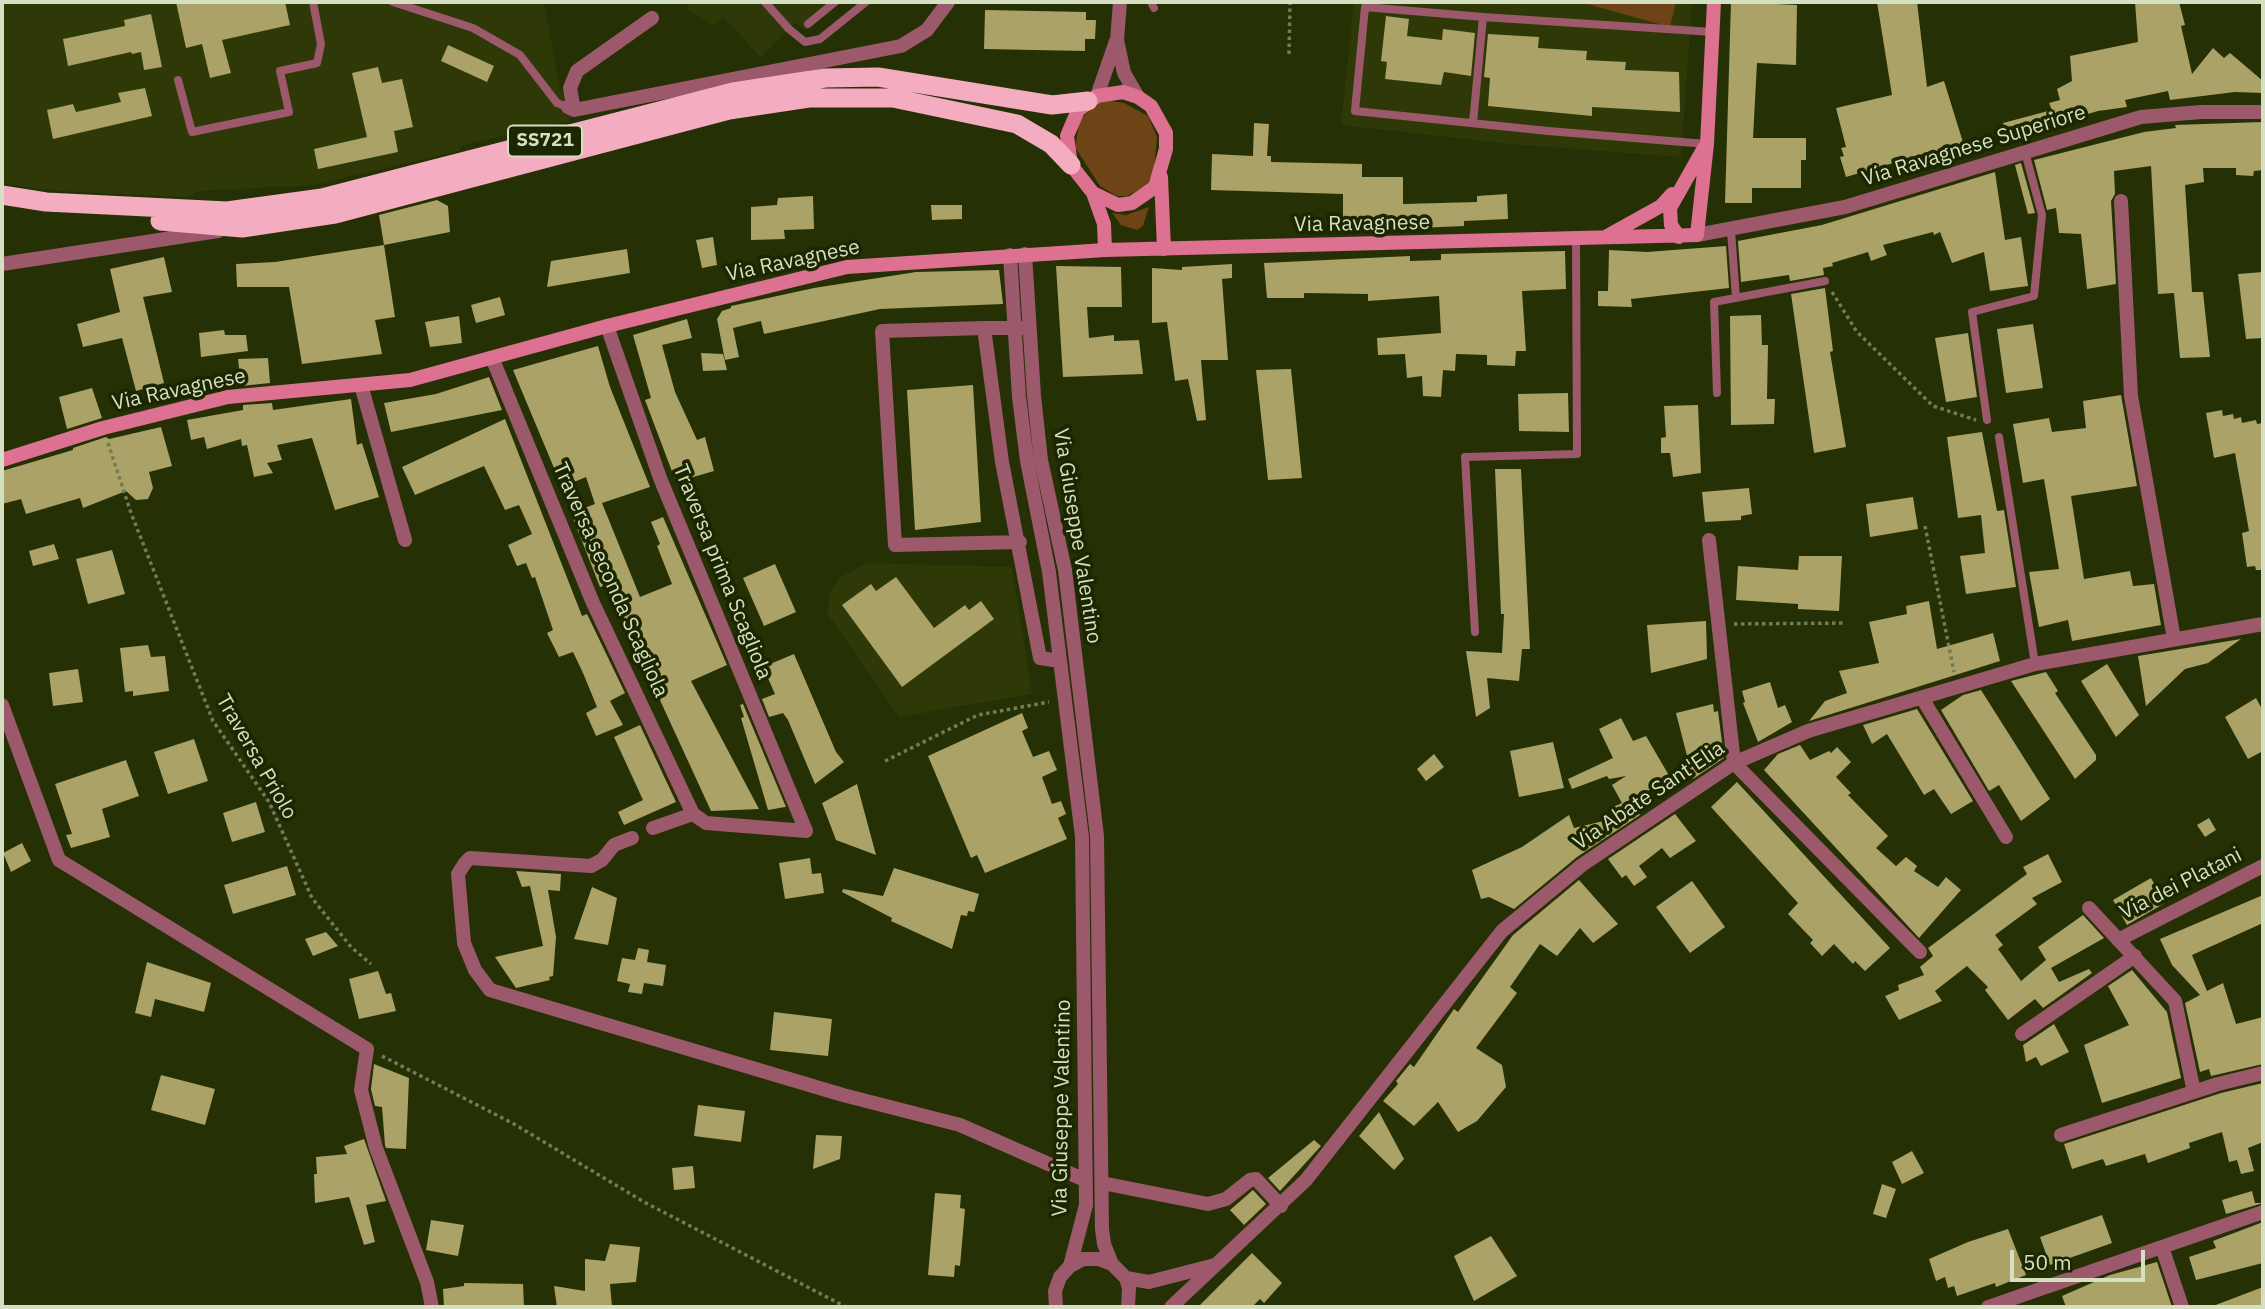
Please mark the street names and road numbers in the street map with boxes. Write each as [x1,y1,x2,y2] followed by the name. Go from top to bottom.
[1859,100,2089,192] street label: Via Ravagnese Superiore
[508,125,582,156] road number: SS721
[1294,210,1430,238] street label: Via Ravagnese
[724,235,862,287] street label: Via Ravagnese
[110,364,248,416] street label: Via Ravagnese
[1048,427,1106,645] street label: Via Giuseppe Valentino
[547,459,673,701] street label: Traversa seconda Scagliola
[667,461,777,683] street label: Traversa prima Scagliola
[210,690,302,824] street label: Traversa Priolo
[1569,736,1729,856] street label: Via Abate Sant'Elia
[2116,842,2246,926] street label: Via dei Platani
[1048,999,1076,1217] street label: Via Giuseppe Valentino

